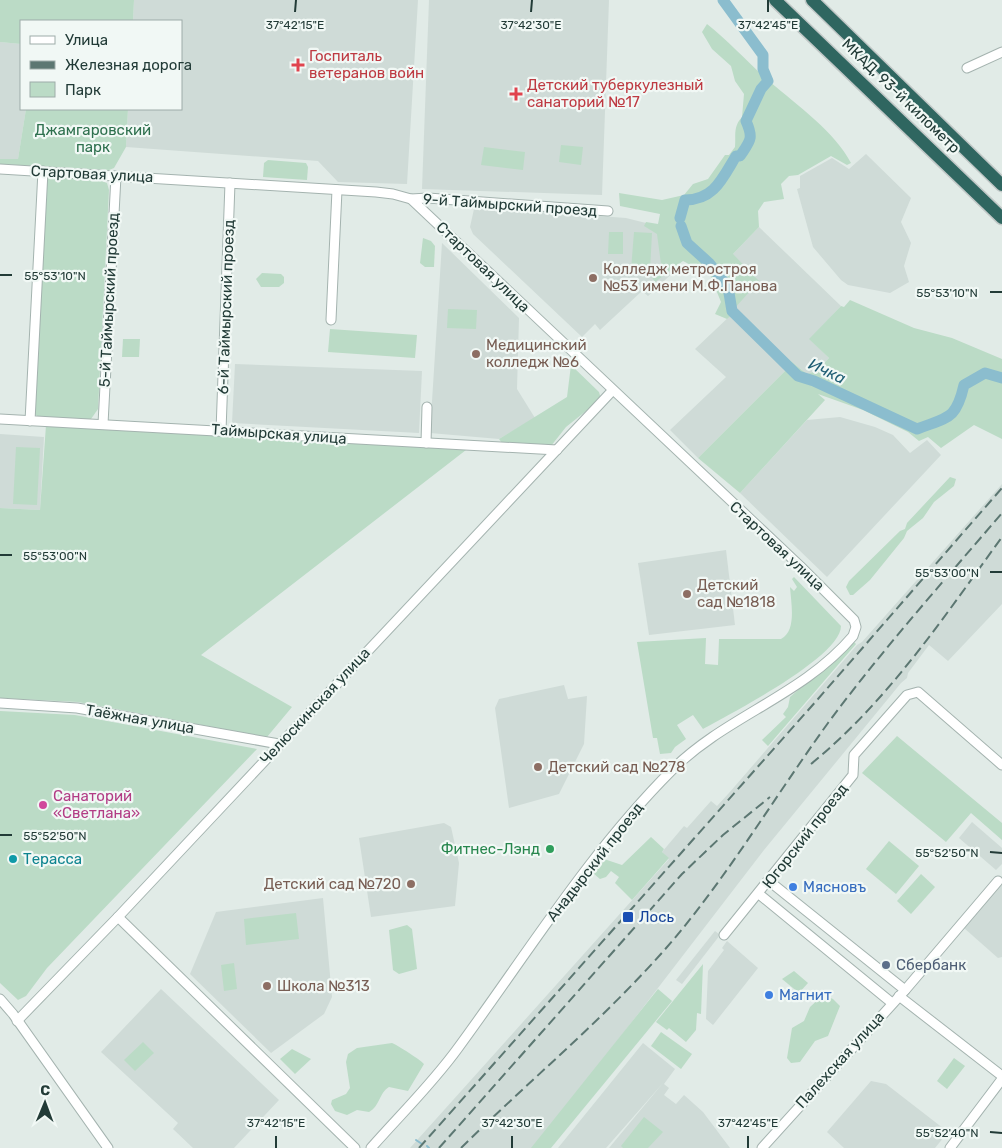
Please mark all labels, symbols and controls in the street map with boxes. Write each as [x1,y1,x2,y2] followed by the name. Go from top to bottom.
[266,18,324,32] text: 37°42'15"E
[500,18,562,32] text: 37°42'30"E
[738,18,798,32] text: 37°42'45"E
[20,20,182,110] legend
[65,31,108,49] text: Улица
[838,35,964,157] street label: МКАД, 93-й километр
[309,47,424,82] place label: Госпиталь ветеранов войн
[65,56,192,74] text: Железная дорога
[291,58,305,72] marker: Госпиталь ветеранов войн
[527,76,703,111] place label: Детский туберкулезный санаторий №17
[65,81,101,99] text: Парк
[509,87,523,101] marker: Детский туберкулезный санаторий №17
[35,121,151,156] park label: Джамгаровский парк
[30,162,154,186] street label: Стартовая улица
[422,190,598,220] street label: 9-й Таймырский проезд
[95,212,123,388] street label: 5-й Таймырский проезд
[433,218,533,316] street label: Стартовая улица
[214,219,238,395] street label: 6-й Таймырский проезд
[603,260,777,295] place label: Колледж метростроя №53 имени М.Ф.Панова
[24,269,86,283] text: 55°53'10"N
[587,272,599,284] marker: Колледж метростроя №53 имени М.Ф.Панова
[916,286,978,300] text: 55°53'10"N
[486,336,587,371] place label: Медицинский колледж №6
[470,348,482,360] marker: Медицинский колледж №6
[805,354,849,388] water label: Ичка
[211,420,347,448] street label: Таймырская улица
[726,498,828,594] street label: Стартовая улица
[23,549,87,563] text: 55°53'00"N
[915,566,979,580] text: 55°53'00"N
[697,576,776,611] place label: Детский сад №1818
[681,588,693,600] marker: Детский сад №1818
[256,644,374,768] street label: Челюскинская улица
[84,701,196,737] street label: Таёжная улица
[548,758,686,776] place label: Детский сад №278
[532,761,544,773] marker: Детский сад №278
[759,780,851,892] street label: Югорский проезд
[53,787,140,822] place label: Санаторий «Светлана»
[37,799,49,811] marker: Санаторий «Светлана»
[543,799,647,925] street label: Анадырский проезд
[23,829,87,843] text: 55°52'50"N
[441,840,540,858] place label: Фитнес-Лэнд
[544,843,556,855] marker: Фитнес-Лэнд
[915,846,979,860] text: 55°52'50"N
[23,850,82,868] place label: Терасса
[7,853,19,865] marker: Терасса
[264,875,401,893] place label: Детский сад №720
[405,878,417,890] marker: Детский сад №720
[803,878,867,896] place label: Мясновъ
[787,881,799,893] marker: Мясновъ
[639,908,674,926] place label: Лось
[621,910,635,924] marker: Лось
[896,956,966,974] place label: Сбербанк
[880,959,892,971] marker: Сбербанк
[277,977,370,995] place label: Школа №313
[261,980,273,992] marker: Школа №313
[779,986,832,1004] place label: Магнит
[763,989,775,1001] marker: Магнит
[792,1008,888,1112] street label: Палехская улица
[20,1078,70,1128] north arrow
[40,1082,50,1099] text: С
[247,1116,305,1130] text: 37°42'15"E
[481,1116,543,1130] text: 37°42'30"E
[718,1116,778,1130] text: 37°42'45"E
[916,1126,978,1140] text: 55°52'40"N

